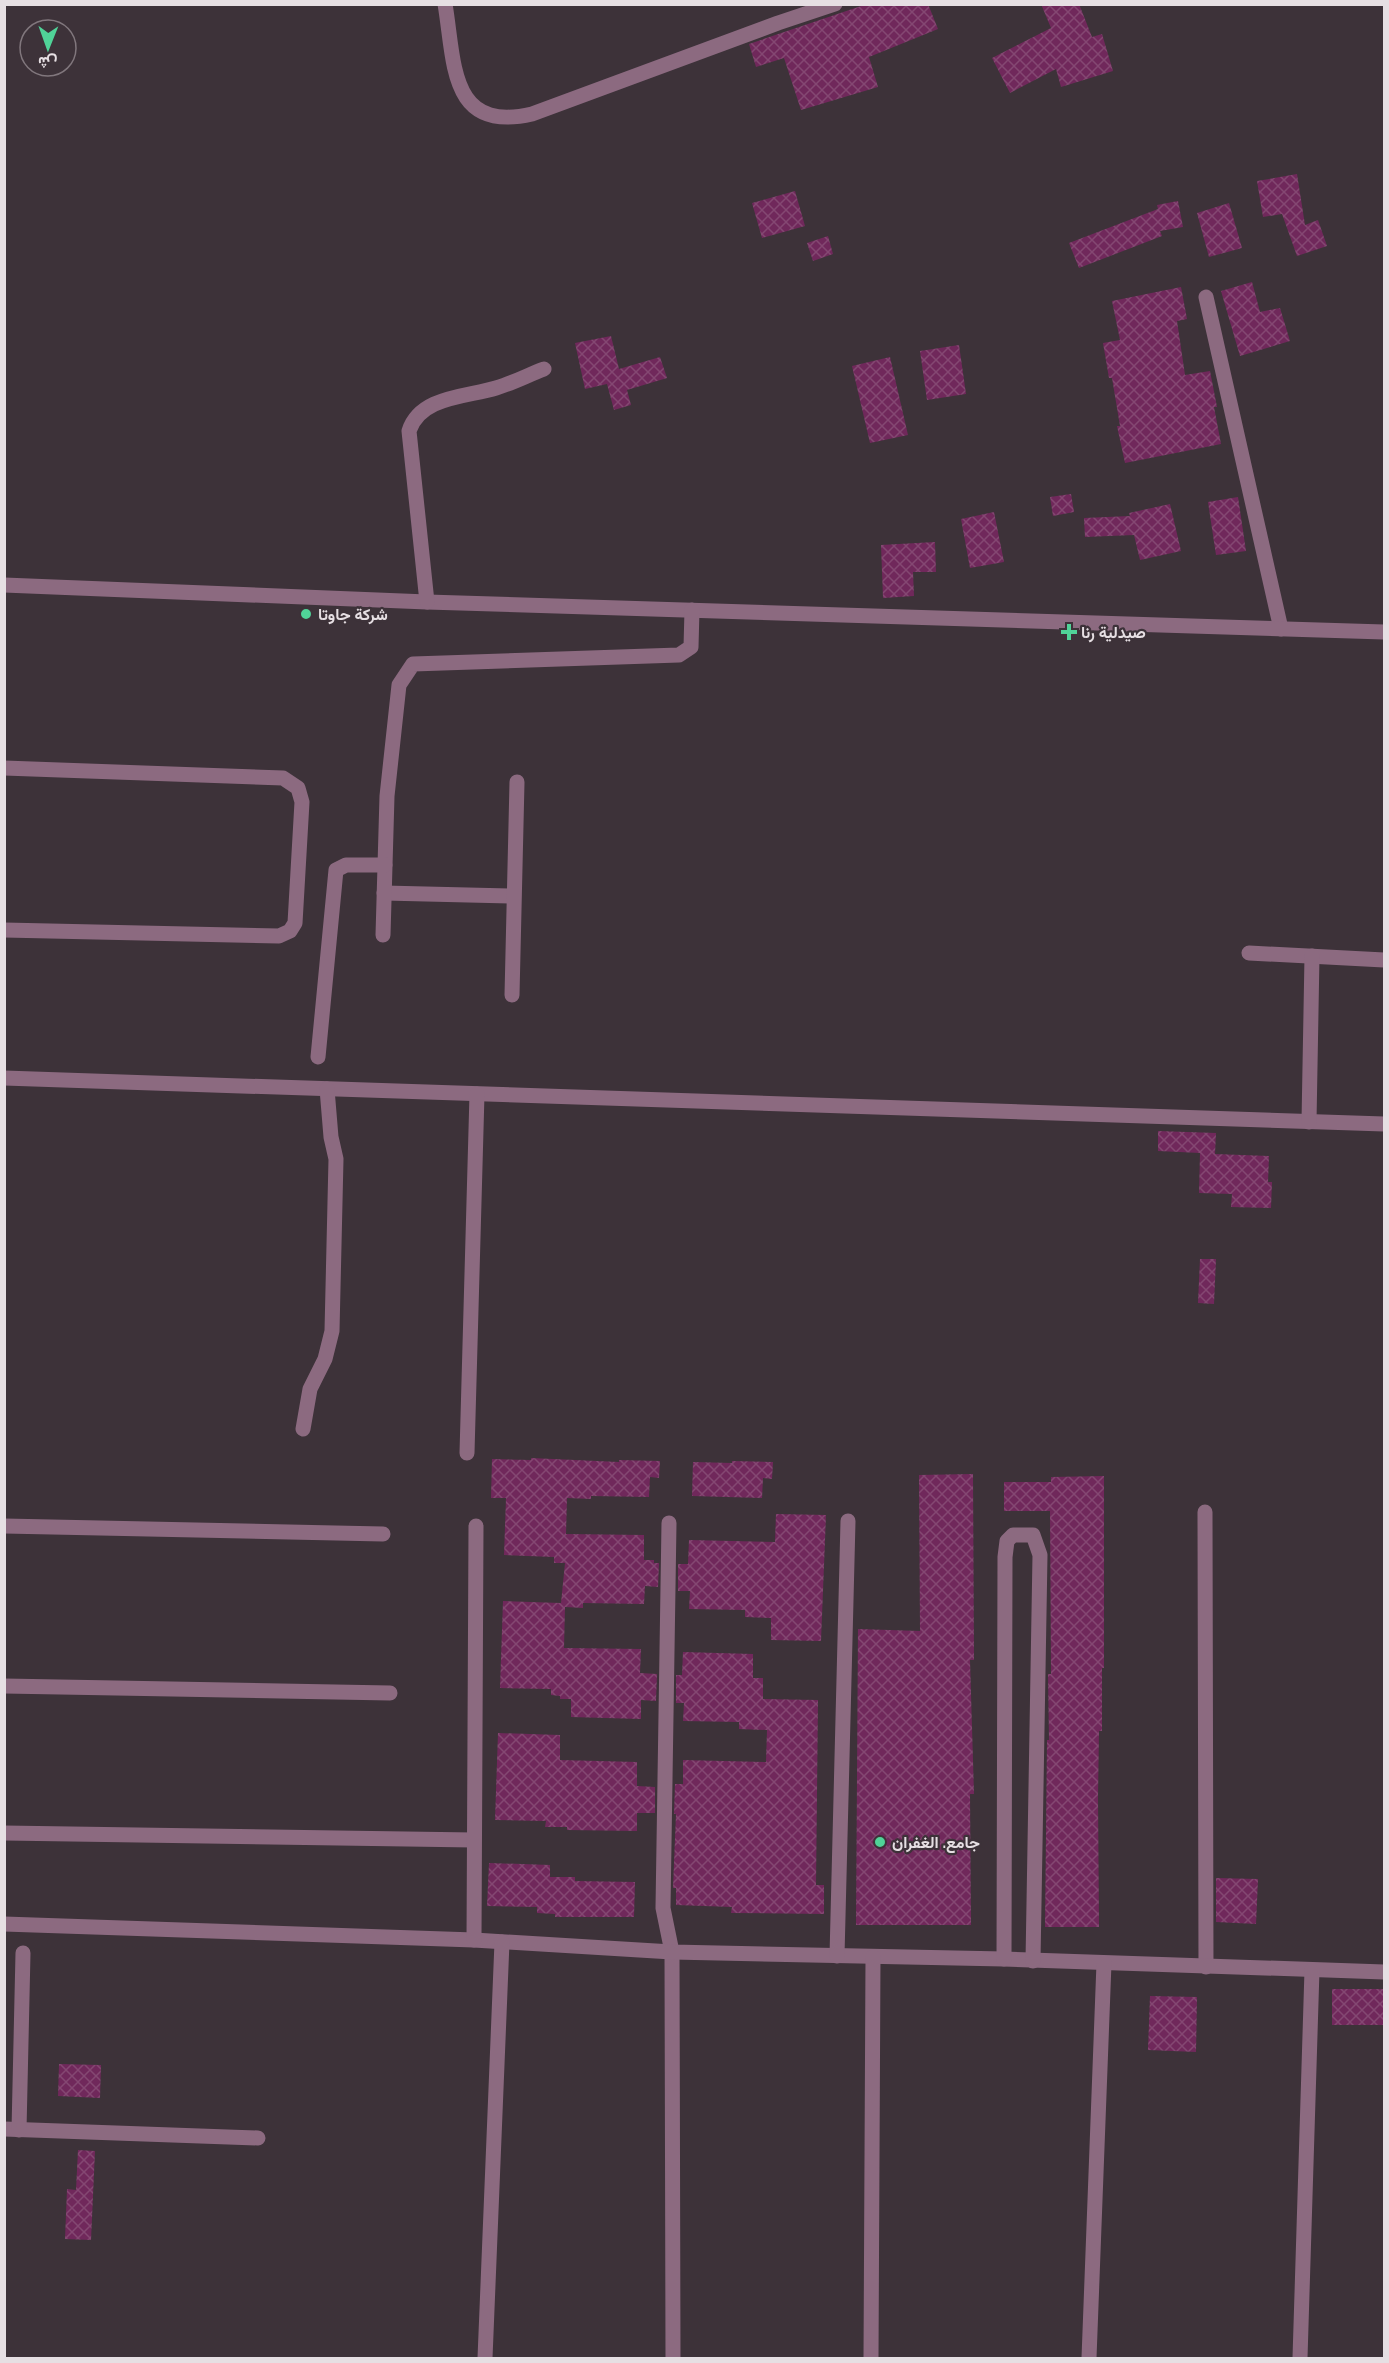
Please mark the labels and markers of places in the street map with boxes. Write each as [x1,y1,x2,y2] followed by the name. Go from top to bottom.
[318,605,388,625] place label: شركة جاوتا
[299,607,313,621] marker: شركة جاوتا
[1081,623,1146,643] place label: صيدلية رنا
[1062,625,1076,639] marker: صيدلية رنا
[892,1833,980,1854] place label: جامع. الغفران
[873,1835,887,1849] marker: جامع. الغفران

